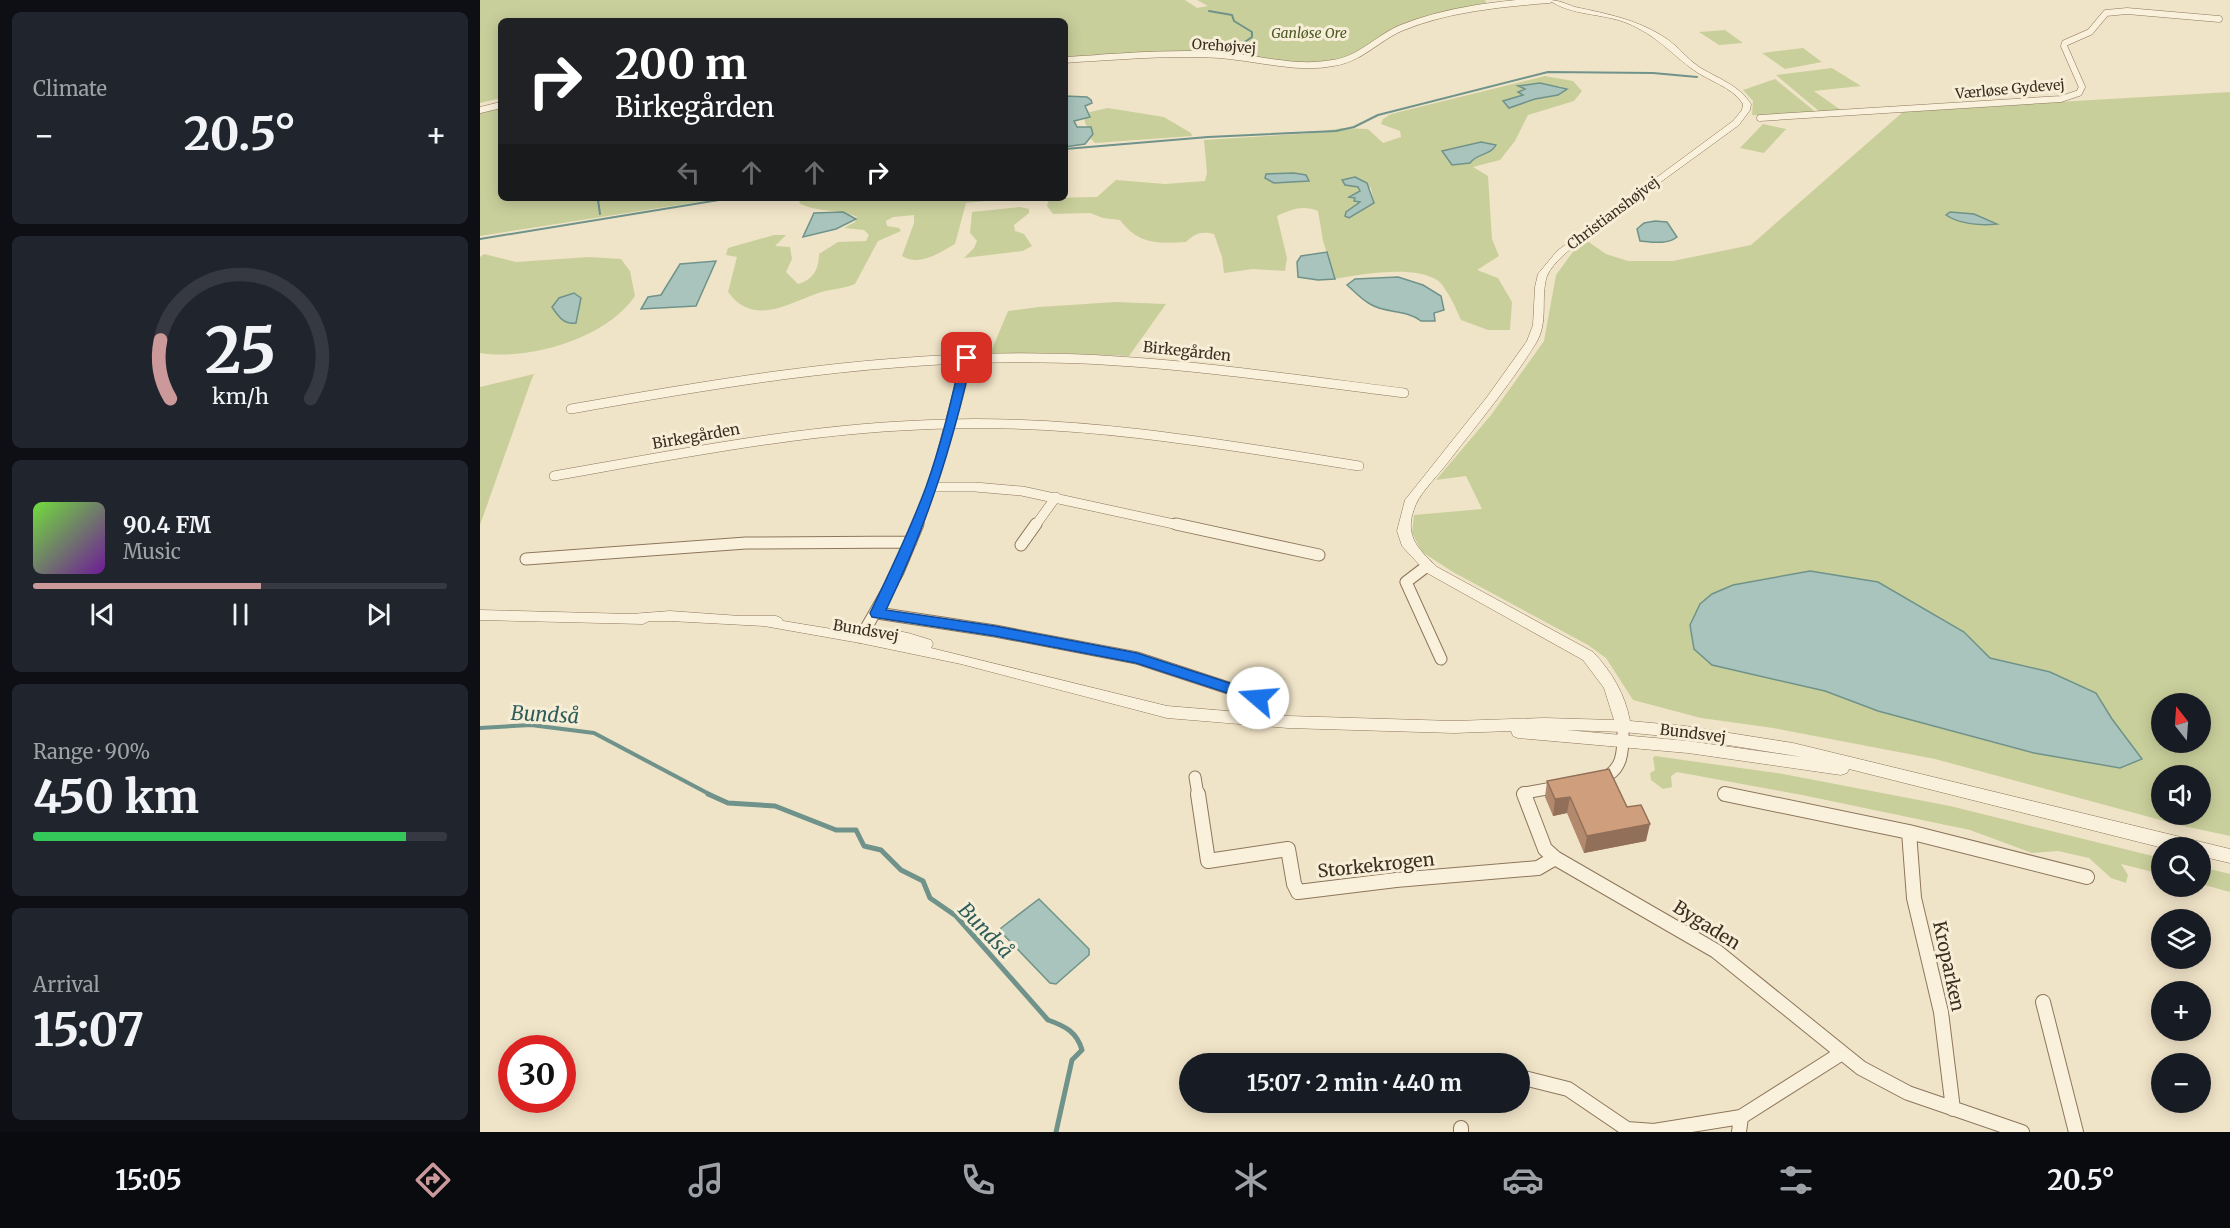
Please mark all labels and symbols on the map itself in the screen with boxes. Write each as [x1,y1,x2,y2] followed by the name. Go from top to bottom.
[1271,24,1347,42] park label: Ganløse Ore
[1191,35,1257,57] street label: Orehøjvej
[1954,75,2065,103] street label: Værløse Gydevej
[1563,173,1663,253] street label: Christianshøjvej
[941,332,992,383] pin
[1142,337,1232,365] street label: Birkegården
[651,419,741,453] street label: Birkegården
[832,615,900,645] street label: Bundsvej
[1226,666,1290,730] position arrow
[2151,693,2211,753] north arrow
[510,700,580,728] water label: Bundså
[1659,720,1727,746] street label: Bundsvej
[1316,847,1436,883] street label: Storkekrogen
[1669,895,1745,955] street label: Bygaden
[953,897,1019,963] water label: Bundså
[1928,919,1970,1013] street label: Kroparken
[498,1035,576,1113] speed limit sign: 30

